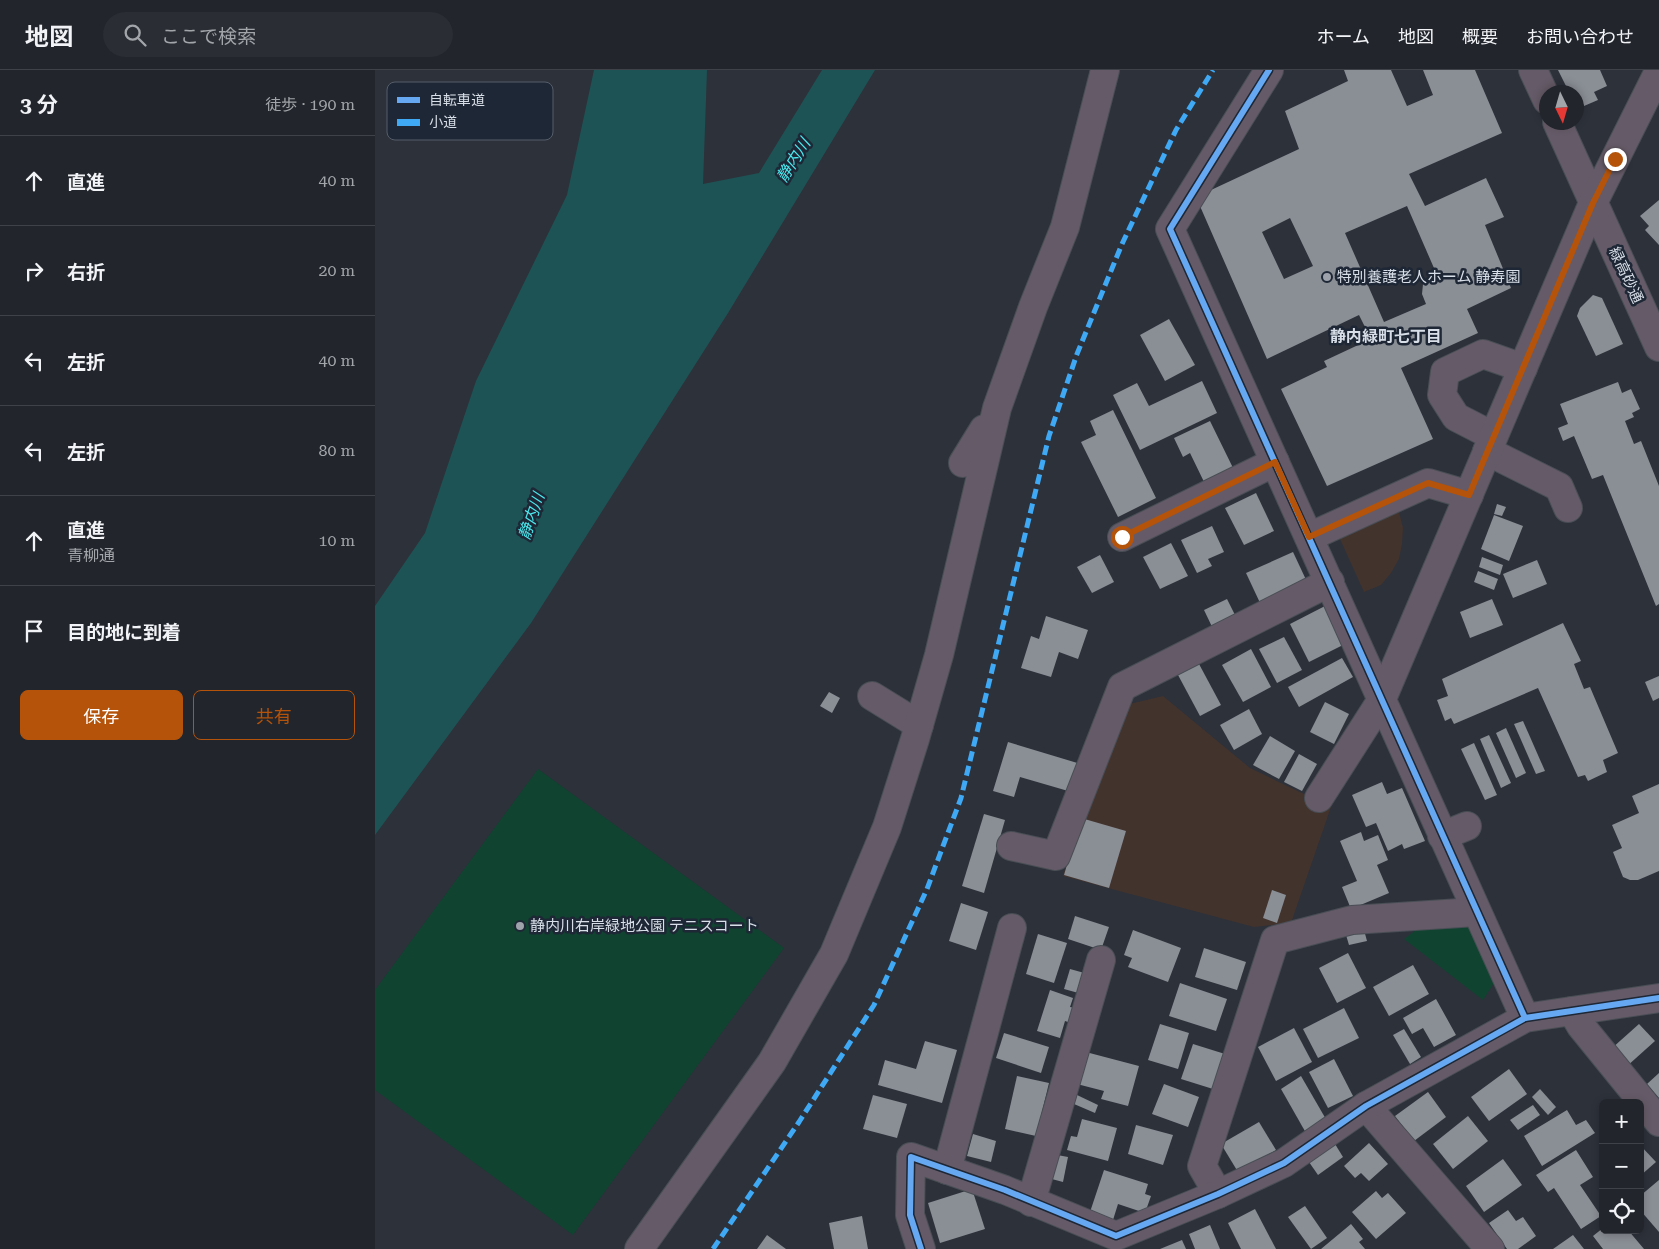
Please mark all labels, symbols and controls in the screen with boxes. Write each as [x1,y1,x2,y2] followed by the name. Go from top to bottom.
[103,12,453,57] search box
[121,21,149,49] icon: search
[25,23,73,51] text: 地図
[161,25,256,48] text: ここで検索
[1317,26,1370,47] text: ホーム
[1398,26,1434,47] text: 地図
[1462,26,1498,47] text: 概要
[1526,26,1634,47] text: お問い合わせ
[387,82,553,140] legend
[1539,85,1584,130] north arrow
[429,92,485,108] text: 自転車道
[20,93,58,117] text: 3 分
[265,95,355,114] text: 徒歩 · 190 m
[429,114,457,130] text: 小道
[773,133,815,186] water label: 静内川
[1604,148,1627,171] route end
[20,167,48,195] icon: ahead
[67,171,105,194] text: 直進
[318,171,355,190] text: 40 m
[1605,244,1647,306] street label: 緑高砂通
[20,257,48,285] icon: right
[67,261,105,284] text: 右折
[318,261,355,280] text: 20 m
[1337,268,1520,286] place label: 特別養護老人ホーム 静寿園
[1321,271,1333,283] marker: 特別養護老人ホーム 静寿園
[1330,327,1442,346] district label: 静内緑町七丁目
[20,347,48,375] icon: left
[67,351,105,374] text: 左折
[318,351,355,370] text: 40 m
[20,437,48,465] icon: left
[67,441,105,464] text: 左折
[318,441,355,460] text: 80 m
[515,488,549,542] water label: 静内川
[67,519,105,542] text: 直進
[1111,526,1134,549] route start
[20,527,48,555] icon: ahead
[318,531,355,550] text: 10 m
[67,546,115,565] text: 青柳通
[20,617,48,645] icon: arrive
[67,621,181,644] text: 目的地に到着
[20,690,183,740] button: 保存
[193,690,355,740] button: 共有
[530,917,759,935] place label: 静内川右岸緑地公園 テニスコート
[514,920,526,932] marker: 静内川右岸緑地公園 テニスコート
[1599,1099,1644,1234] map controls
[1599,1099,1644,1144] button: +
[1599,1144,1644,1189] button: −
[1599,1189,1644,1234] button: locate

